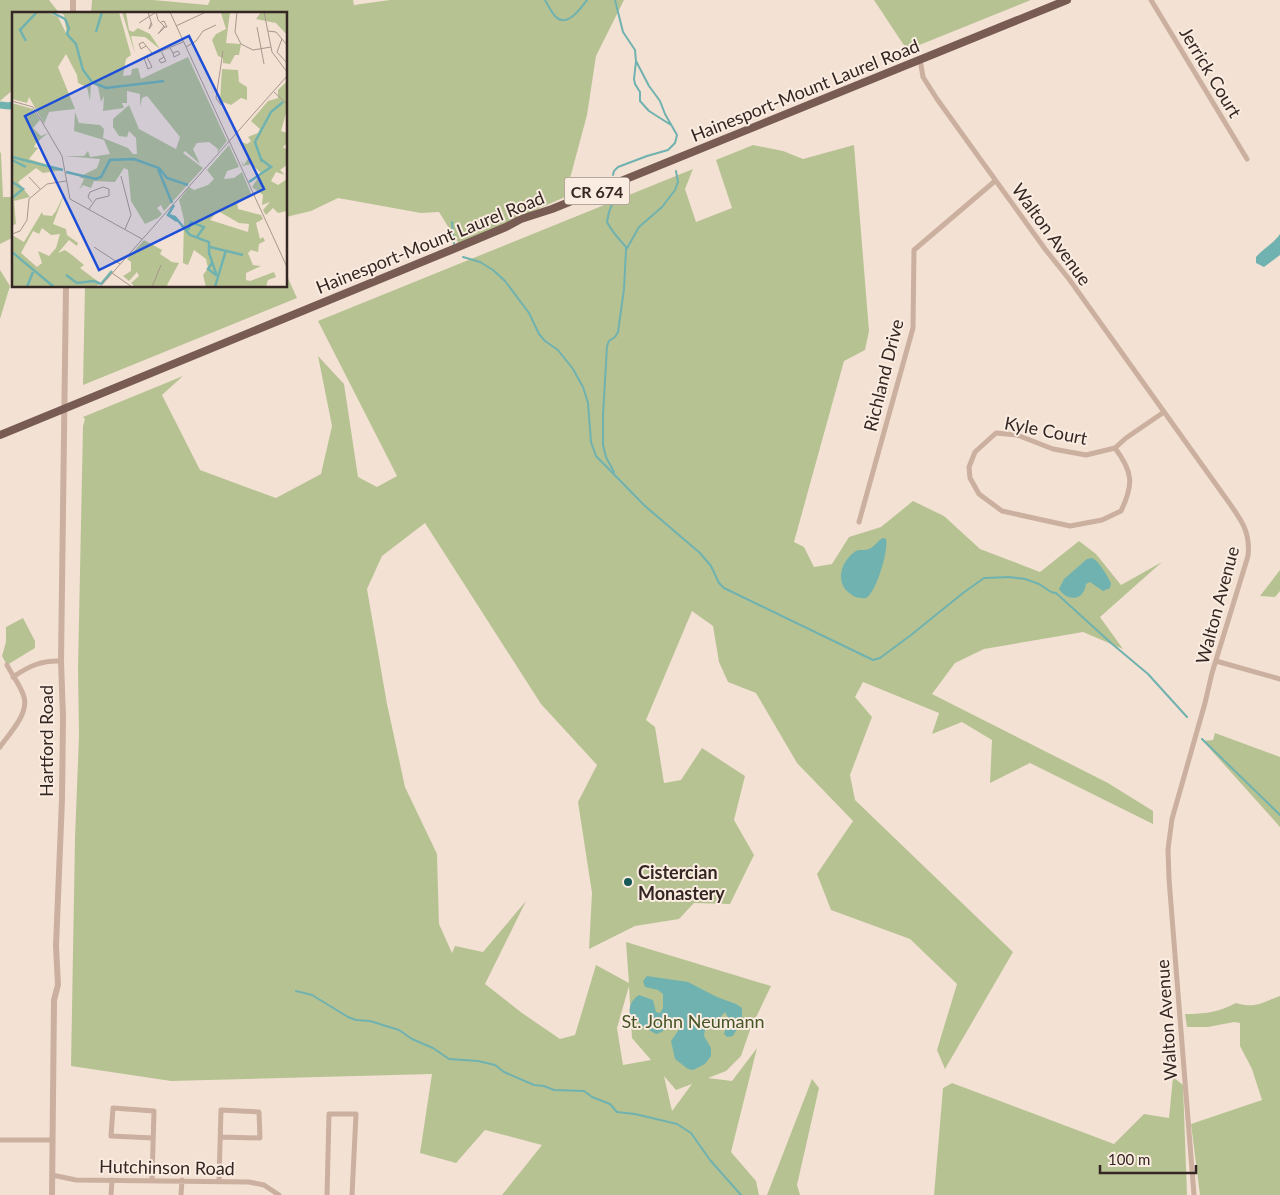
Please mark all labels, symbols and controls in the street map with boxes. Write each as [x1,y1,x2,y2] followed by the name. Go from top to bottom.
[12,12,288,288] inset map
[1175,23,1247,122] street label: Jerrick Court
[688,34,922,146] street label: Hainesport-Mount Laurel Road
[564,178,630,205] road number: CR 674
[1008,179,1096,289] street label: Walton Avenue
[313,186,547,298] street label: Hainesport-Mount Laurel Road
[858,317,908,433] street label: Richland Drive
[1003,411,1090,449] street label: Kyle Court
[1191,544,1243,666] street label: Walton Avenue
[35,685,57,797] street label: Hartford Road
[638,861,725,904] place label: Cistercian Monastery
[622,876,634,888] marker: Cistercian Monastery
[1151,959,1181,1081] street label: Walton Avenue
[621,1010,765,1032] park label: St. John Neumann
[1100,1142,1196,1174] scale bar
[1108,1150,1150,1168] text: 100 m
[99,1155,235,1179] street label: Hutchinson Road

